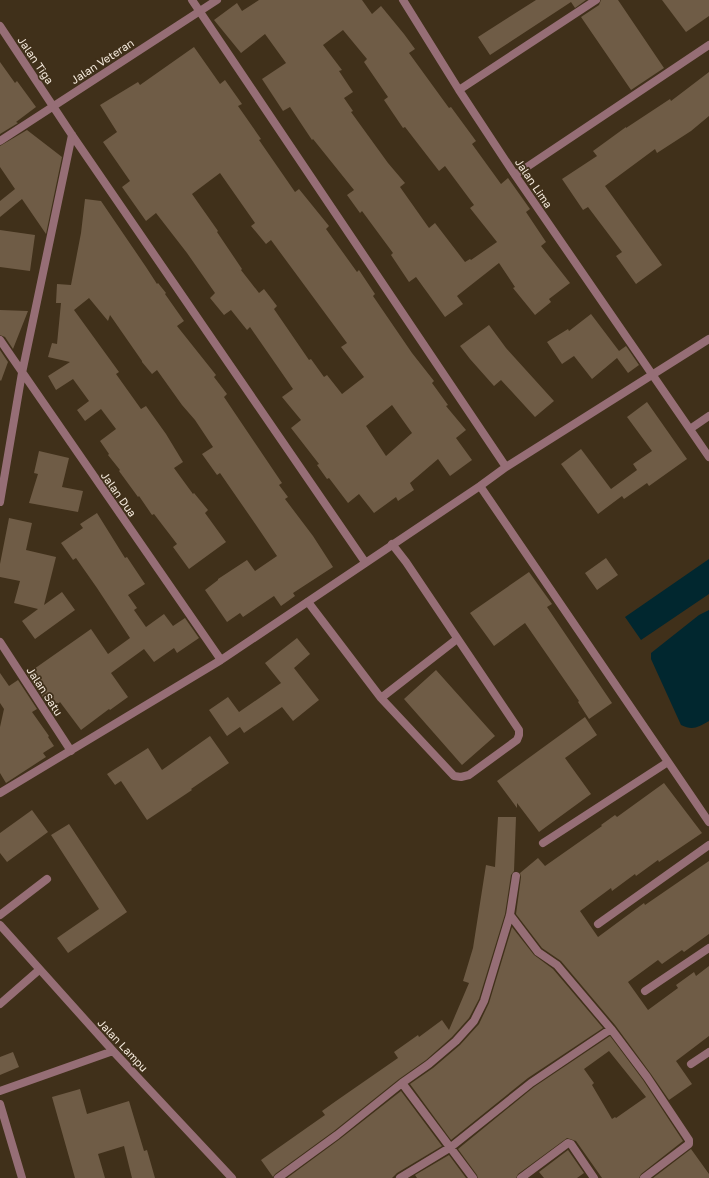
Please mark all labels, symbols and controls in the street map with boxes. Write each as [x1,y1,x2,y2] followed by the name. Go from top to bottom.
[15,34,57,86] street label: Jalan Tiga
[68,36,136,86] street label: Jalan Veteran
[513,156,555,210] street label: Jalan Lima
[99,469,139,519] street label: Jalan Dua
[24,664,66,718] street label: Jalan Satu
[95,1016,151,1074] street label: Jalan Lampu

